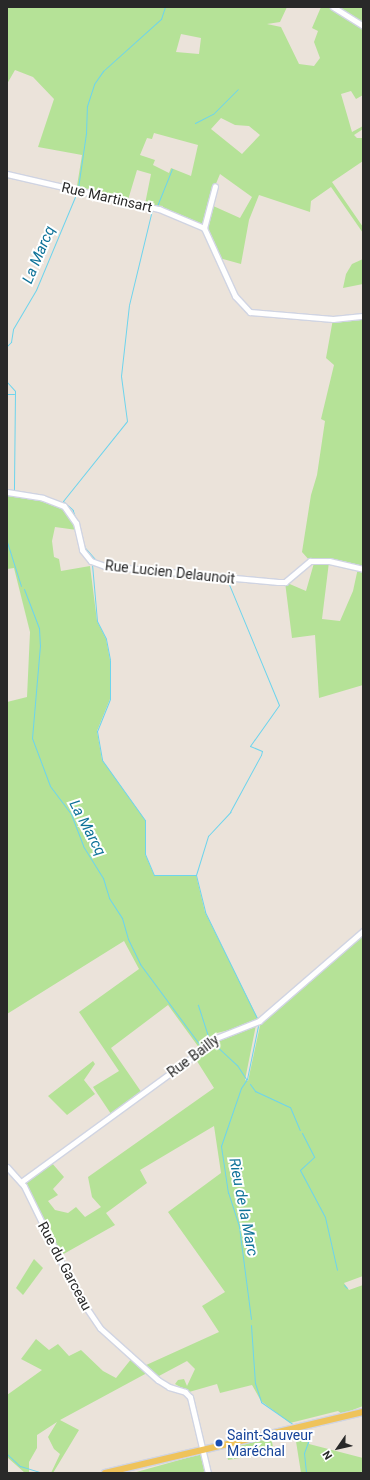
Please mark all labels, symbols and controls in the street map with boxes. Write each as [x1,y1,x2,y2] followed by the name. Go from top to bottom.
[60,178,154,216] street label: Rue Martinsart
[19,224,59,286] water label: La Marcq
[104,557,236,587] street label: Rue Lucien Delaunoit
[65,797,109,859] water label: La Marcq
[164,1031,222,1081] street label: Rue Bailly
[225,1156,261,1258] water label: Rieu de la Marc
[35,1219,95,1313] street label: Rue du Garceau
[227,1427,313,1460] place label: Saint-Sauveur Maréchal
[318,1428,358,1468] north arrow
[214,1438,224,1448] marker: Saint-Sauveur Maréchal
[320,1448,335,1462] text: N

